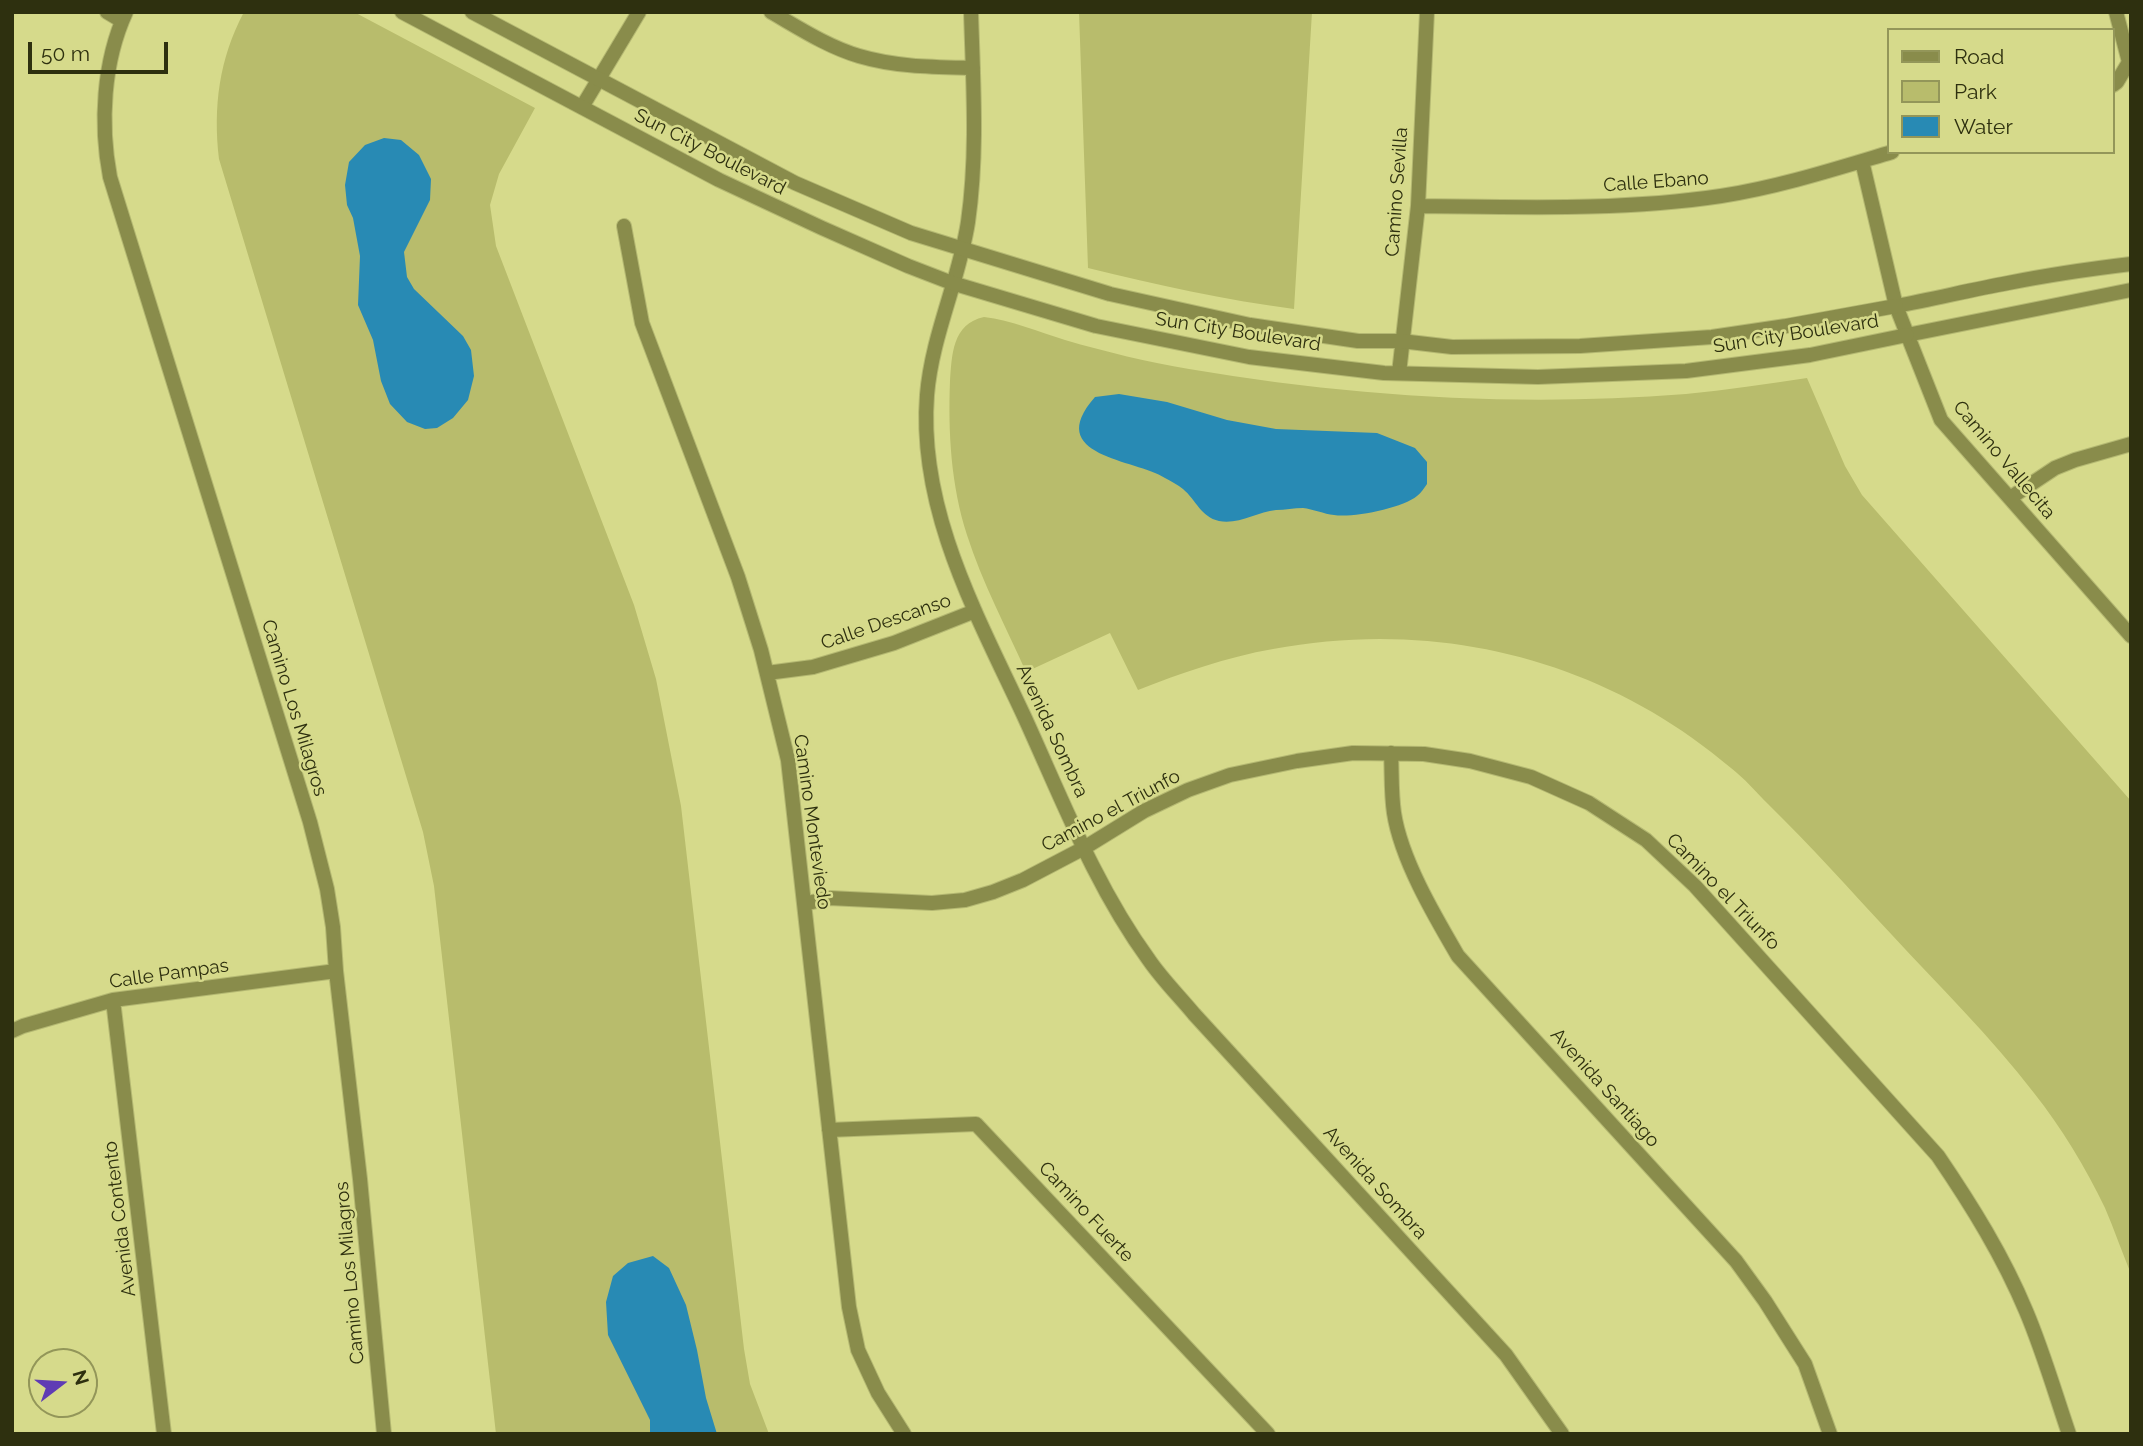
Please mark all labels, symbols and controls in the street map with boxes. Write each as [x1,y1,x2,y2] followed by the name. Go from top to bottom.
[32,28,172,72] scale bar
[1888,28,2115,154] legend
[41,41,90,66] text: 50 m
[1954,44,2004,69] text: Road
[1954,79,1997,104] text: Park
[630,104,790,200] street label: Sun City Boulevard
[1954,114,2013,139] text: Water
[1381,127,1413,257] street label: Camino Sevilla
[1602,167,1710,197] street label: Calle Ebano
[1154,308,1322,356] street label: Sun City Boulevard
[1712,310,1880,358] street label: Sun City Boulevard
[1948,396,2060,524] street label: Camino Vallecita
[818,589,954,655] street label: Calle Descanso
[256,617,332,799] street label: Camino Los Milagros
[1011,661,1093,801] street label: Avenida Sombra
[788,733,836,911] street label: Camino Monteviedo
[1038,765,1184,857] street label: Camino el Triunfo
[1661,829,1785,955] street label: Camino el Triunfo
[108,954,230,994] street label: Calle Pampas
[1546,1024,1664,1152] street label: Avenida Santiago
[1318,1122,1432,1244] street label: Avenida Sombra
[99,1140,141,1298] street label: Avenida Contento
[1034,1157,1138,1267] street label: Camino Fuerte
[331,1181,369,1365] street label: Camino Los Milagros
[28,1348,98,1418] north arrow
[69,1367,94,1388] text: N

